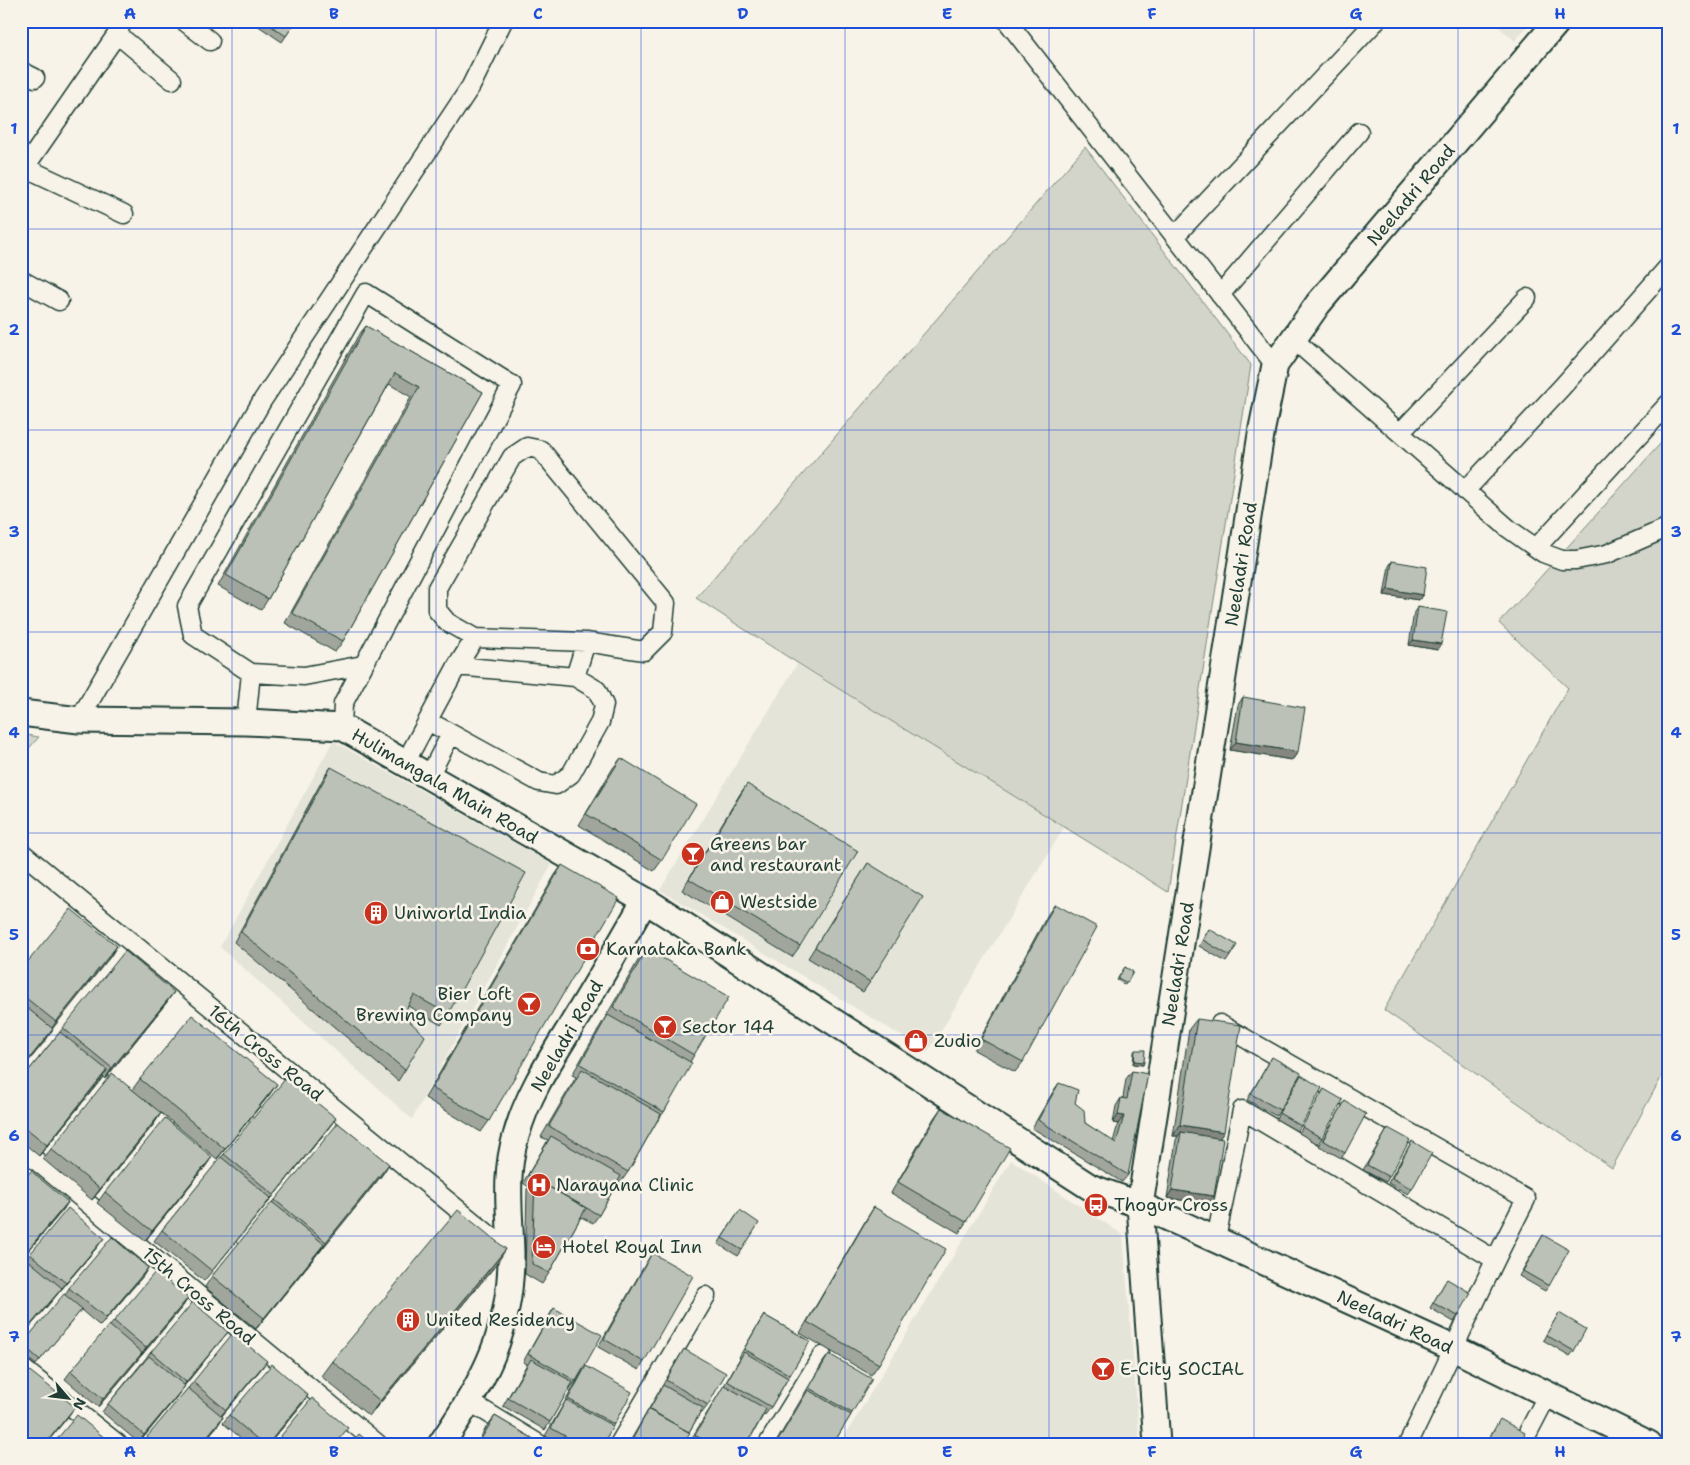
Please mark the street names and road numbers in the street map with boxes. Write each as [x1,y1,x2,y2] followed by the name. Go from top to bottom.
[1361,139,1461,251] street label: Neeladri Road
[1219,500,1263,628] street label: Neeladri Road
[347,723,543,849] street label: Hulimangala Main Road
[1156,900,1200,1028] street label: Neeladri Road
[525,976,609,1096] street label: Neeladri Road
[203,999,329,1107] street label: 16th Cross Road
[137,1242,261,1350] street label: 15th Cross Road
[1333,1285,1457,1359] street label: Neeladri Road

